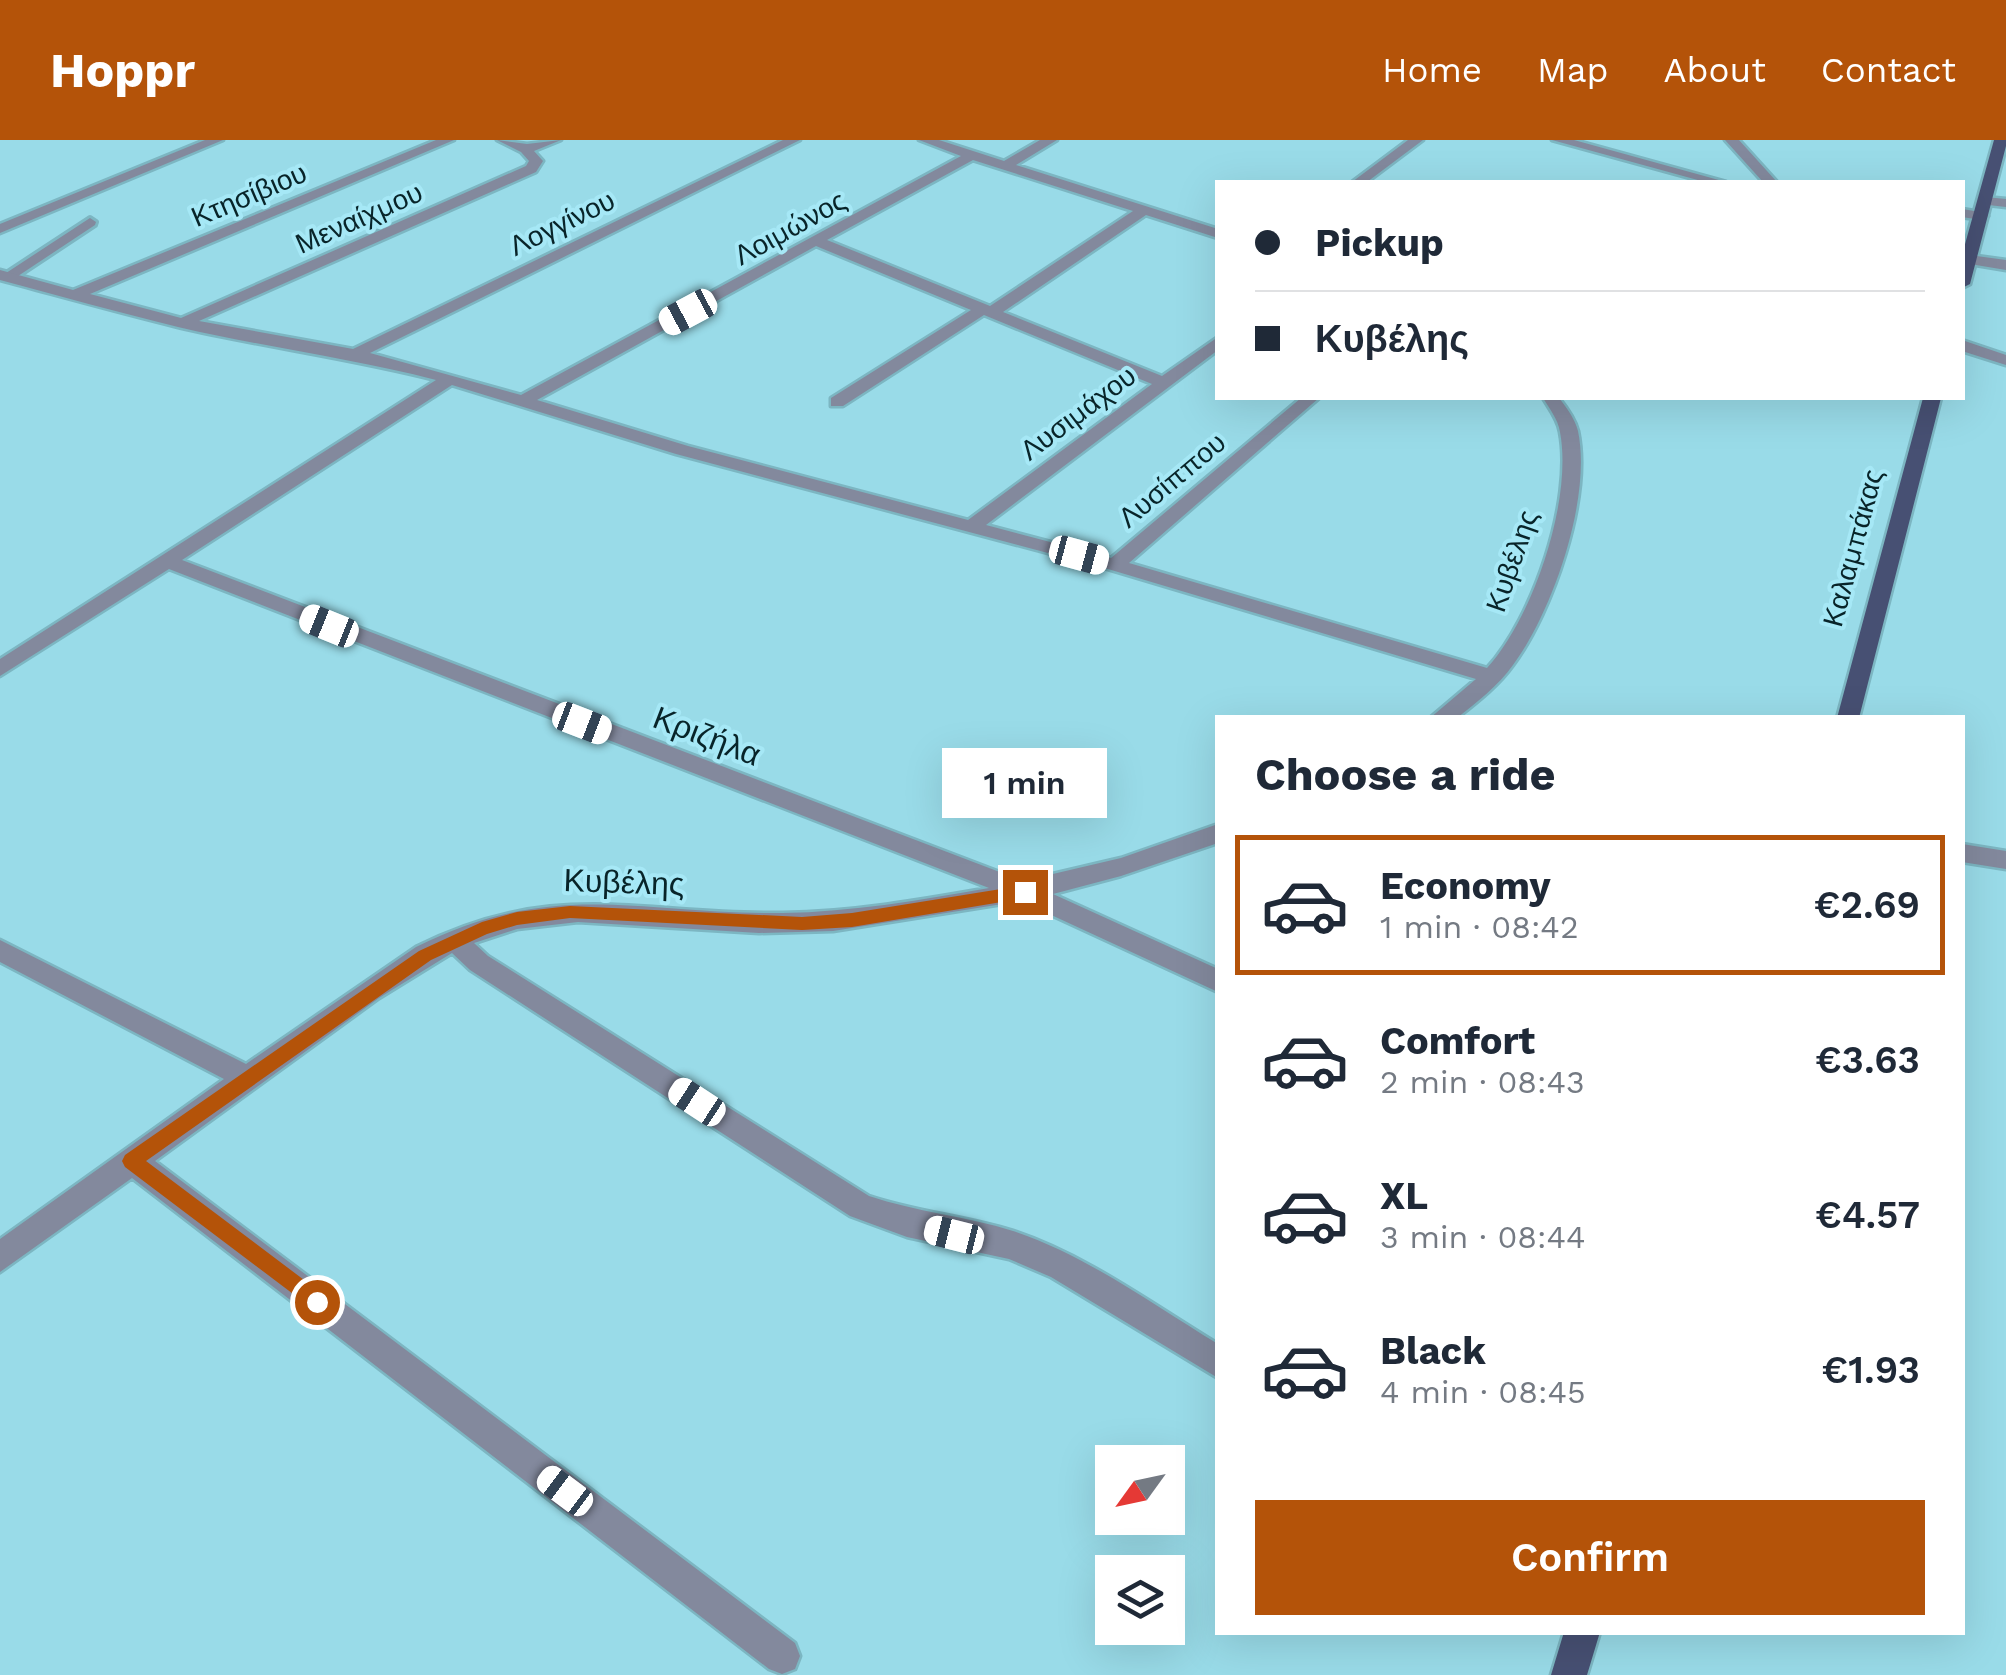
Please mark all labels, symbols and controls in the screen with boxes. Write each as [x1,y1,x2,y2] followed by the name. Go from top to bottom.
[50,42,195,99] text: Hoppr
[1382,49,1482,91] text: Home
[1537,49,1609,91] text: Map
[1664,49,1766,91] text: About
[1821,49,1956,91] text: Contact
[186,156,312,234] street label: Κτησίβιου
[291,175,427,261] street label: Μεναίχμου
[504,183,620,263] street label: Λογγίνου
[728,184,852,272] street label: Λοιμώνος
[1315,221,1444,265] text: Pickup
[654,285,722,339] car
[1315,317,1469,361] text: Κυβέλης
[1014,359,1142,467] street label: Λυσιμάχου
[1112,426,1232,534] street label: Λυσίππου
[1816,466,1890,630] street label: Καλαμπάκας
[1479,506,1545,616] street label: Κυβέλης
[1046,533,1112,577] car
[296,601,362,651] car
[549,698,615,748] car
[648,698,766,774] street label: Κριζήλα
[942,747,1108,817] callout: 1 min
[1255,748,1555,801] text: Choose a ride
[983,764,1066,802] text: 1 min
[1260,860,1350,950] icon: car
[563,861,685,903] street label: Κυβέλης
[1380,864,1551,908] text: Economy
[1003,870,1048,915] route end
[1814,883,1920,927] text: €2.69
[1380,908,1579,946] text: 1 min · 08:42
[1260,1015,1350,1105] icon: car
[1380,1019,1535,1063] text: Comfort
[1815,1038,1920,1082] text: €3.63
[1380,1063,1585,1101] text: 2 min · 08:43
[664,1073,730,1131] car
[1260,1170,1350,1260] icon: car
[1380,1174,1428,1218] text: XL
[1815,1193,1920,1237] text: €4.57
[921,1213,987,1257] car
[1380,1218,1586,1256] text: 3 min · 08:44
[295,1280,340,1325] route start
[1260,1325,1350,1415] icon: car
[1380,1329,1486,1373] text: Black
[1822,1348,1920,1392] text: €1.93
[1380,1373,1586,1411] text: 4 min · 08:45
[1095,1445,1185,1535] north arrow
[1095,1445,1185,1645] map controls
[532,1461,598,1521] car
[1255,1500,1925,1615] button: Confirm
[1095,1555,1185,1645] button: layers

